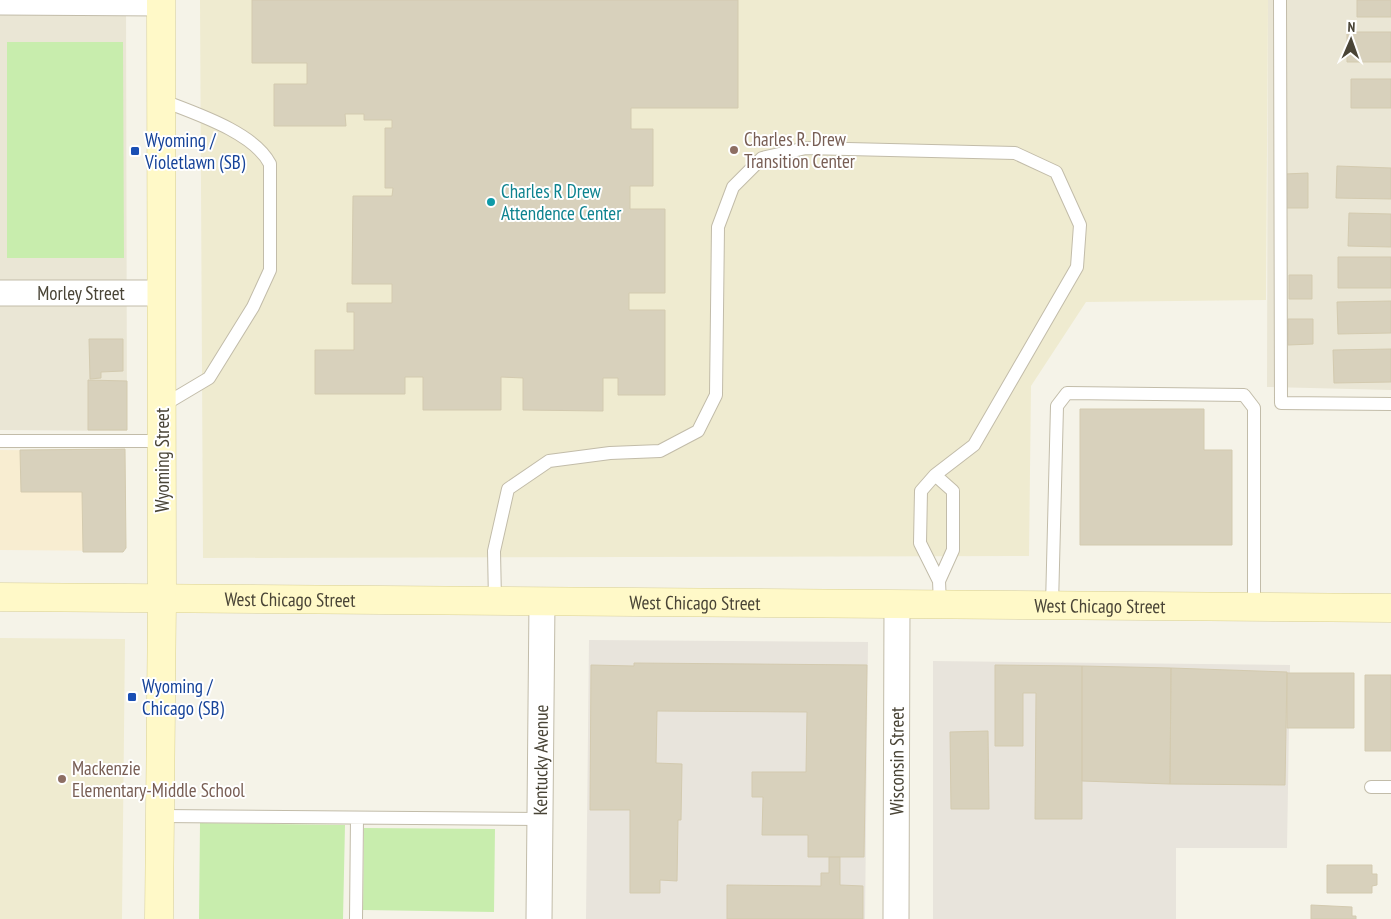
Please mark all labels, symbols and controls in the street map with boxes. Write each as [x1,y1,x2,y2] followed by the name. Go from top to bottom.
[1326,15,1376,65] north arrow
[1347,18,1356,36] text: N
[744,127,856,173] place label: Charles R. Drew Transition Center
[144,128,246,174] place label: Wyoming / Violetlawn (SB)
[728,144,740,156] marker: Charles R. Drew Transition Center
[129,145,141,157] marker: Wyoming / Violetlawn (SB)
[501,179,622,225] place label: Charles R Drew Attendence Center
[485,196,497,208] marker: Charles R Drew Attendence Center
[37,281,126,305] street label: Morley Street
[150,407,174,512] street label: Wyoming Street
[224,587,356,612] street label: West Chicago Street
[629,590,761,615] street label: West Chicago Street
[1034,593,1166,618] street label: West Chicago Street
[142,674,225,720] place label: Wyoming / Chicago (SB)
[126,691,138,703] marker: Wyoming / Chicago (SB)
[528,704,553,815] street label: Kentucky Avenue
[884,706,909,815] street label: Wisconsin Street
[72,756,245,802] place label: Mackenzie Elementary-Middle School
[56,773,68,785] marker: Mackenzie Elementary-Middle School

